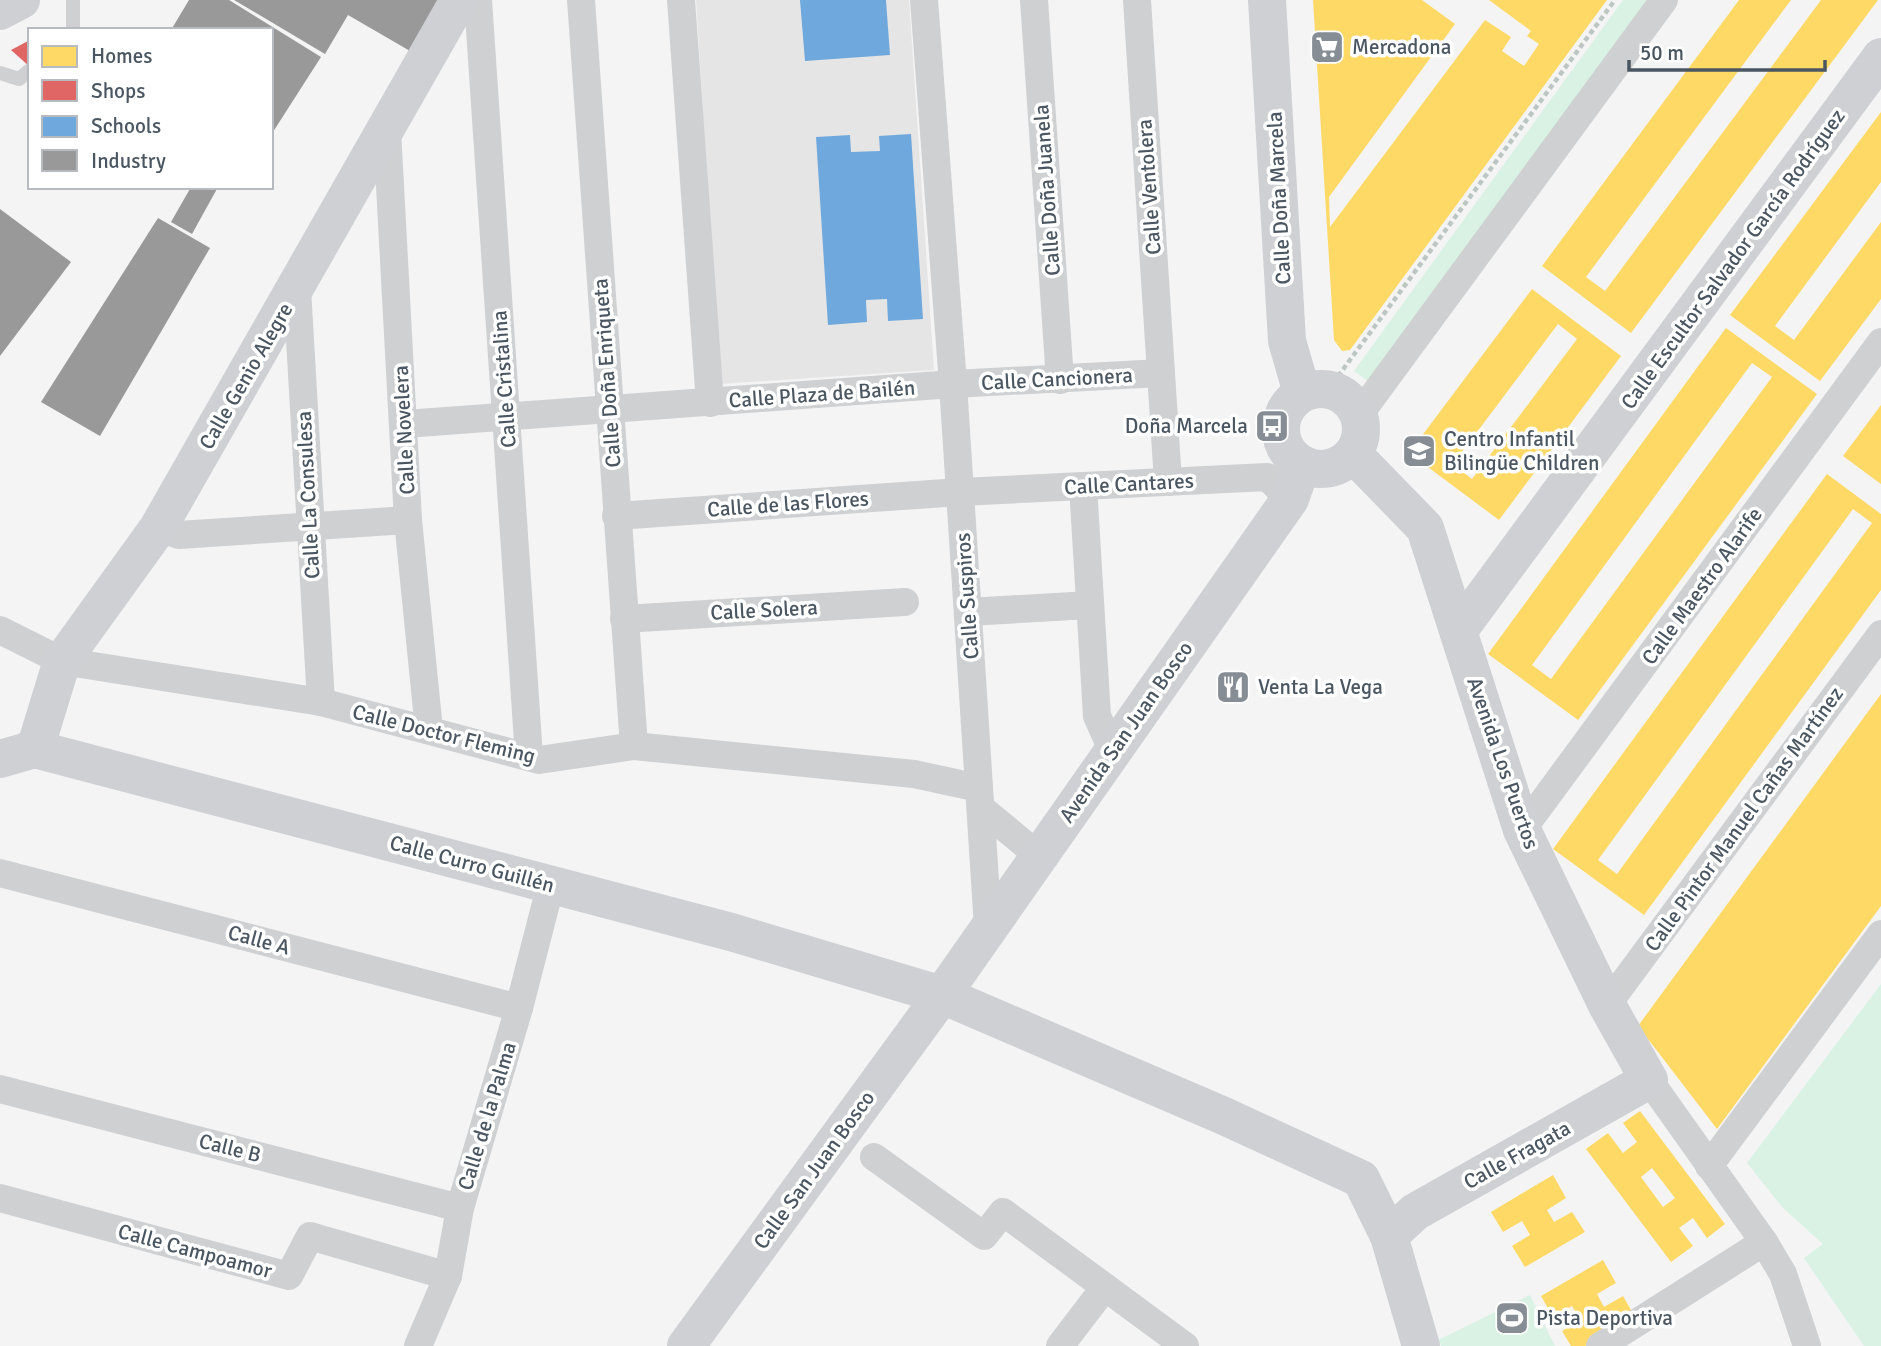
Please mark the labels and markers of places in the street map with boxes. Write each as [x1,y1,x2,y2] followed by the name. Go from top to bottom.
[1308,28,1346,66] supermarket icon: Mercadona
[1352,34,1451,60] place label: Mercadona
[1253,407,1291,445] bus stop icon: Doña Marcela
[1125,413,1248,439] place label: Doña Marcela
[1444,426,1600,476] place label: Centro Infantil Bilingüe Children
[1400,432,1438,470] school or university icon: Centro Infantil Bilingüe Children
[1214,668,1252,706] restaurant icon: Venta La Vega
[1258,674,1383,700] place label: Venta La Vega
[1493,1299,1531,1337] sports icon: Pista Deportiva
[1536,1305,1673,1331] place label: Pista Deportiva

